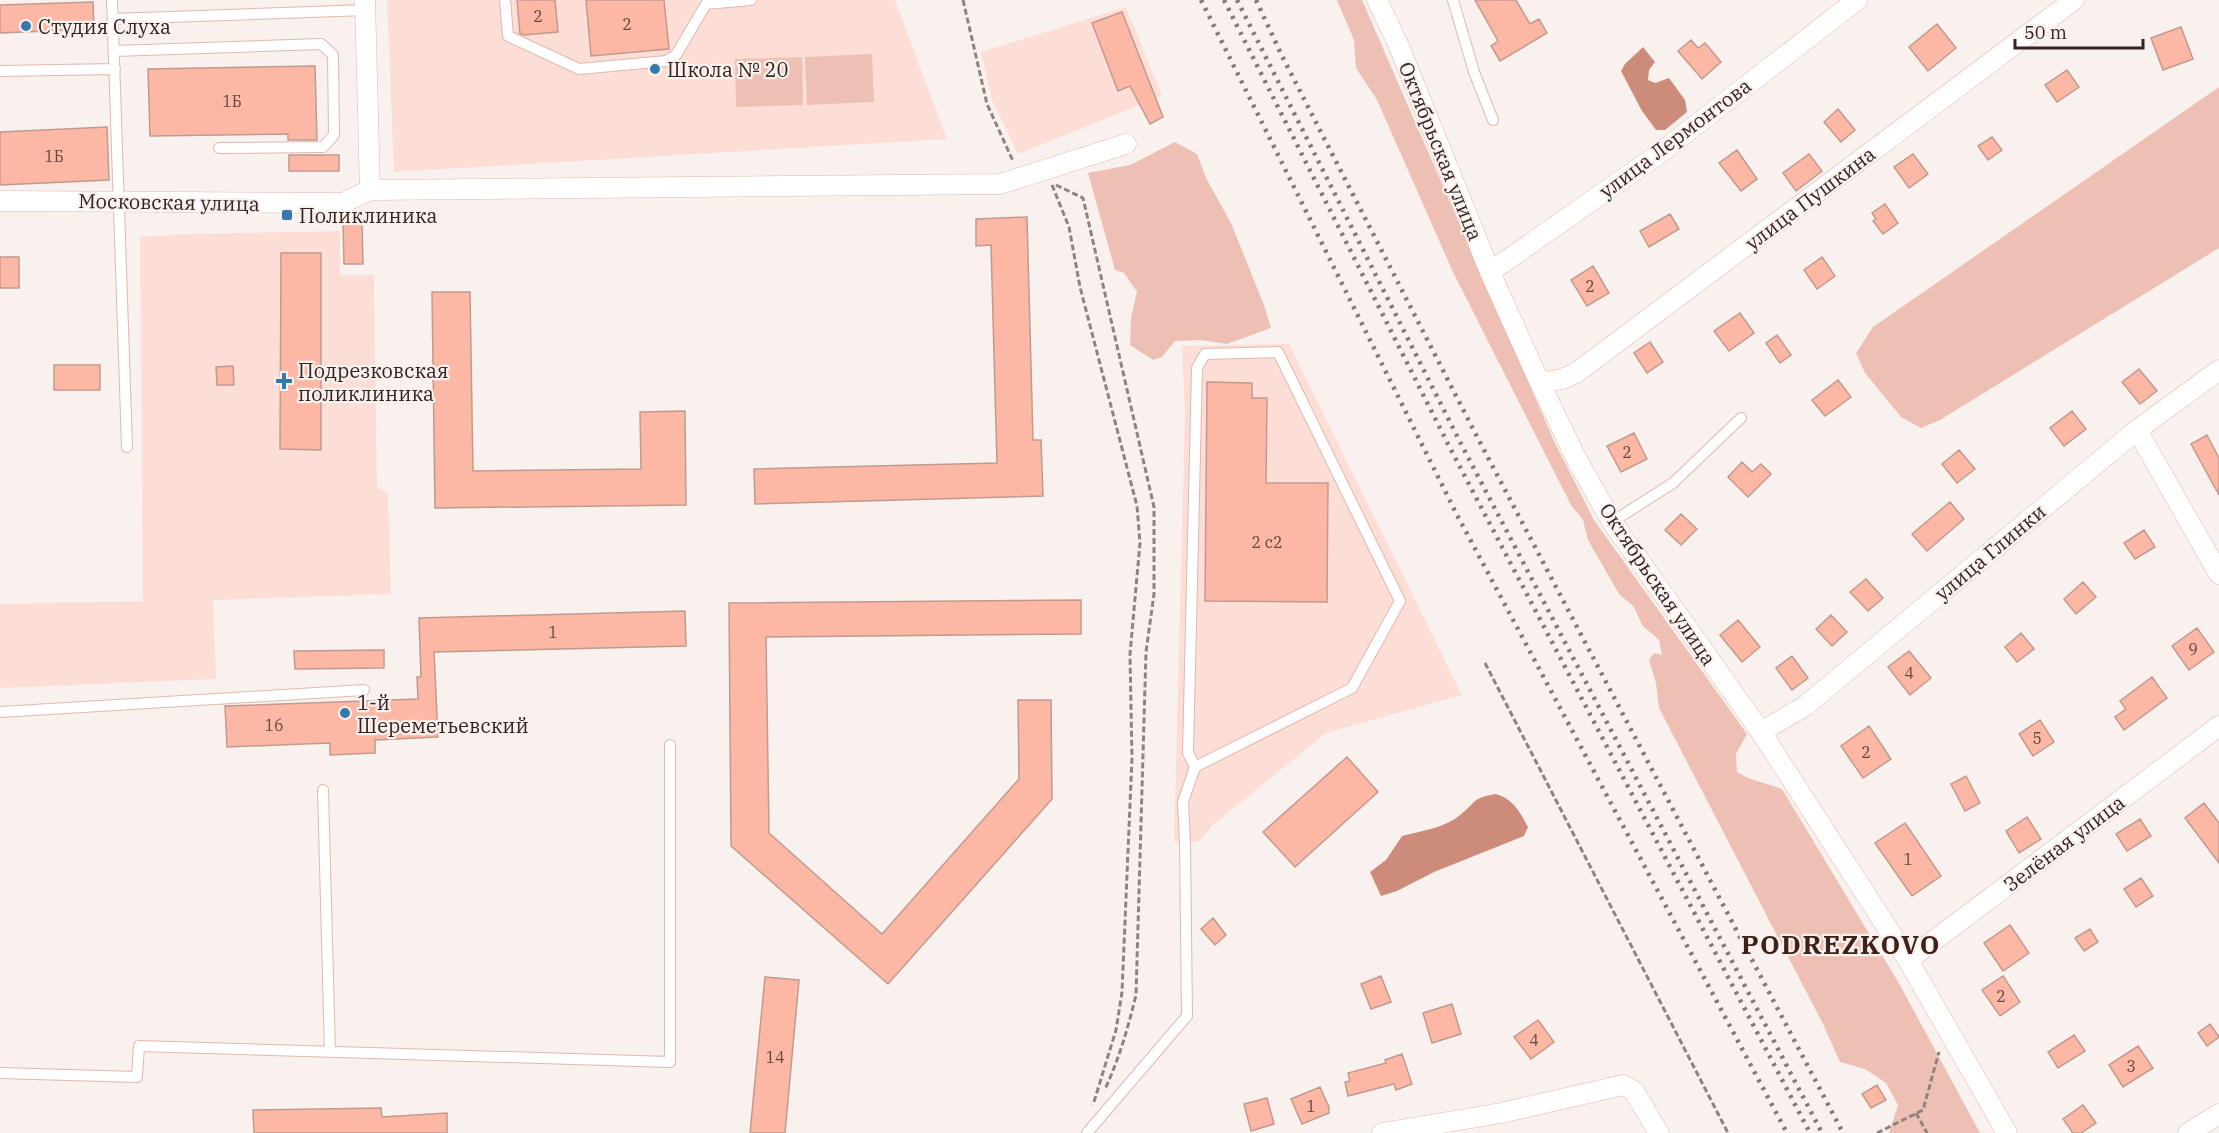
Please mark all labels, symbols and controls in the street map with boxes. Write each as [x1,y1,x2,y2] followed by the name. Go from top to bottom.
[533,6,543,26] house number: 2
[2015,12,2142,50] scale bar
[38,13,171,40] place label: Студия Слуха
[622,14,632,34] house number: 2
[19,19,33,33] marker: Студия Слуха
[2024,21,2067,44] text: 50 m
[667,56,788,83] place label: Школа № 20
[1393,58,1489,244] street label: Октябрьская улица
[648,62,662,76] marker: Школа № 20
[1593,72,1757,204] street label: улица Лермонтова
[222,91,242,111] house number: 1Б
[1739,140,1881,256] street label: улица Пушкина
[44,146,64,166] house number: 1Б
[78,187,260,217] street label: Московская улица
[299,202,437,229] place label: Поликлиника
[280,208,294,222] marker: Поликлиника
[1585,276,1595,296] house number: 2
[298,357,449,407] place label: Подрезковская поликлиника
[275,372,293,390] marker: Подрезковская поликлиника
[1622,442,1632,462] house number: 2
[1594,497,1723,671] street label: Октябрьская улица
[1929,498,2051,606] street label: улица Глинки
[1251,532,1283,552] house number: 2 с2
[548,622,558,642] house number: 1
[2188,639,2198,659] house number: 9
[1904,663,1914,683] house number: 4
[357,689,529,739] place label: 1-й Шереметьевский
[338,706,352,720] marker: 1-й Шереметьевский
[264,715,284,735] house number: 16
[2032,728,2042,748] house number: 5
[1861,742,1871,762] house number: 2
[1998,788,2130,897] street label: Зелёная улица
[1903,849,1913,869] house number: 1
[1741,927,1941,961] district label: PODREZKOVO
[1996,986,2006,1006] house number: 2
[1529,1030,1539,1050] house number: 4
[765,1047,785,1067] house number: 14
[2126,1056,2136,1076] house number: 3
[1306,1096,1316,1116] house number: 1

